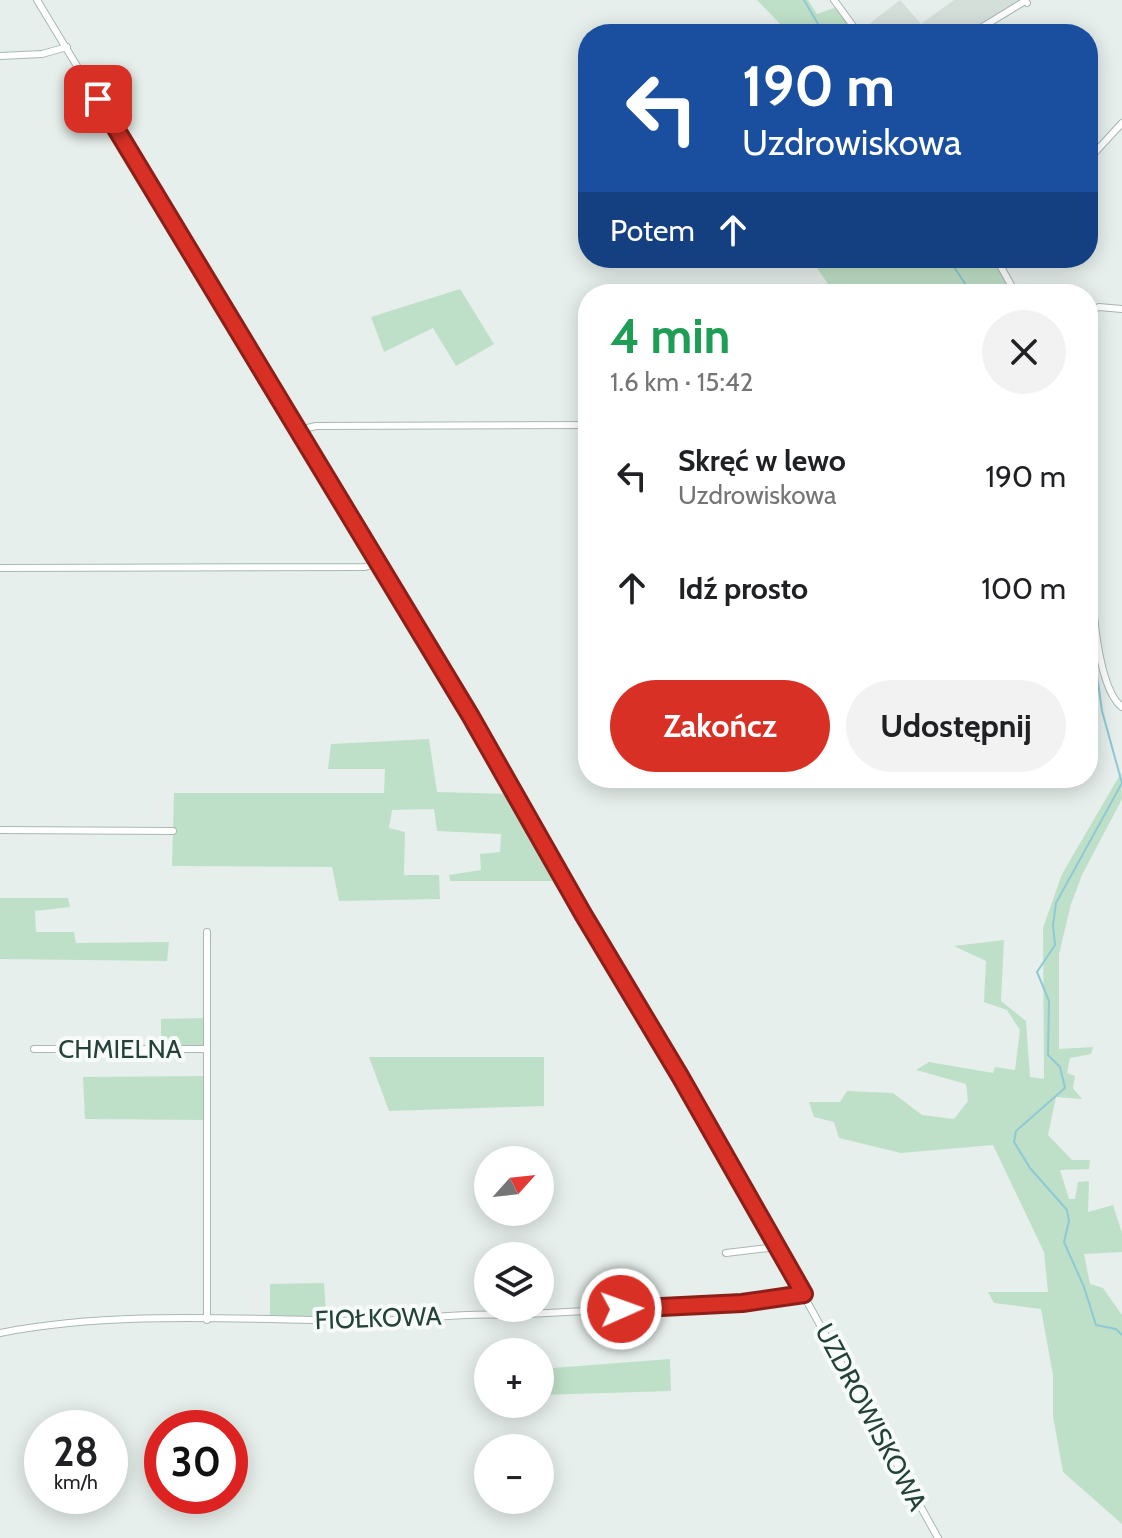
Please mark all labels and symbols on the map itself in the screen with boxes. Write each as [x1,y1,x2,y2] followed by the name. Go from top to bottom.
[64,65,132,133] pin
[58,1033,182,1065] street label: CHMIELNA
[474,1146,554,1226] north arrow
[579,1267,663,1351] position arrow
[314,1300,442,1336] street label: FIOŁKOWA
[808,1318,934,1516] street label: UZDROWISKOWA
[144,1410,248,1514] speed limit sign: 30

